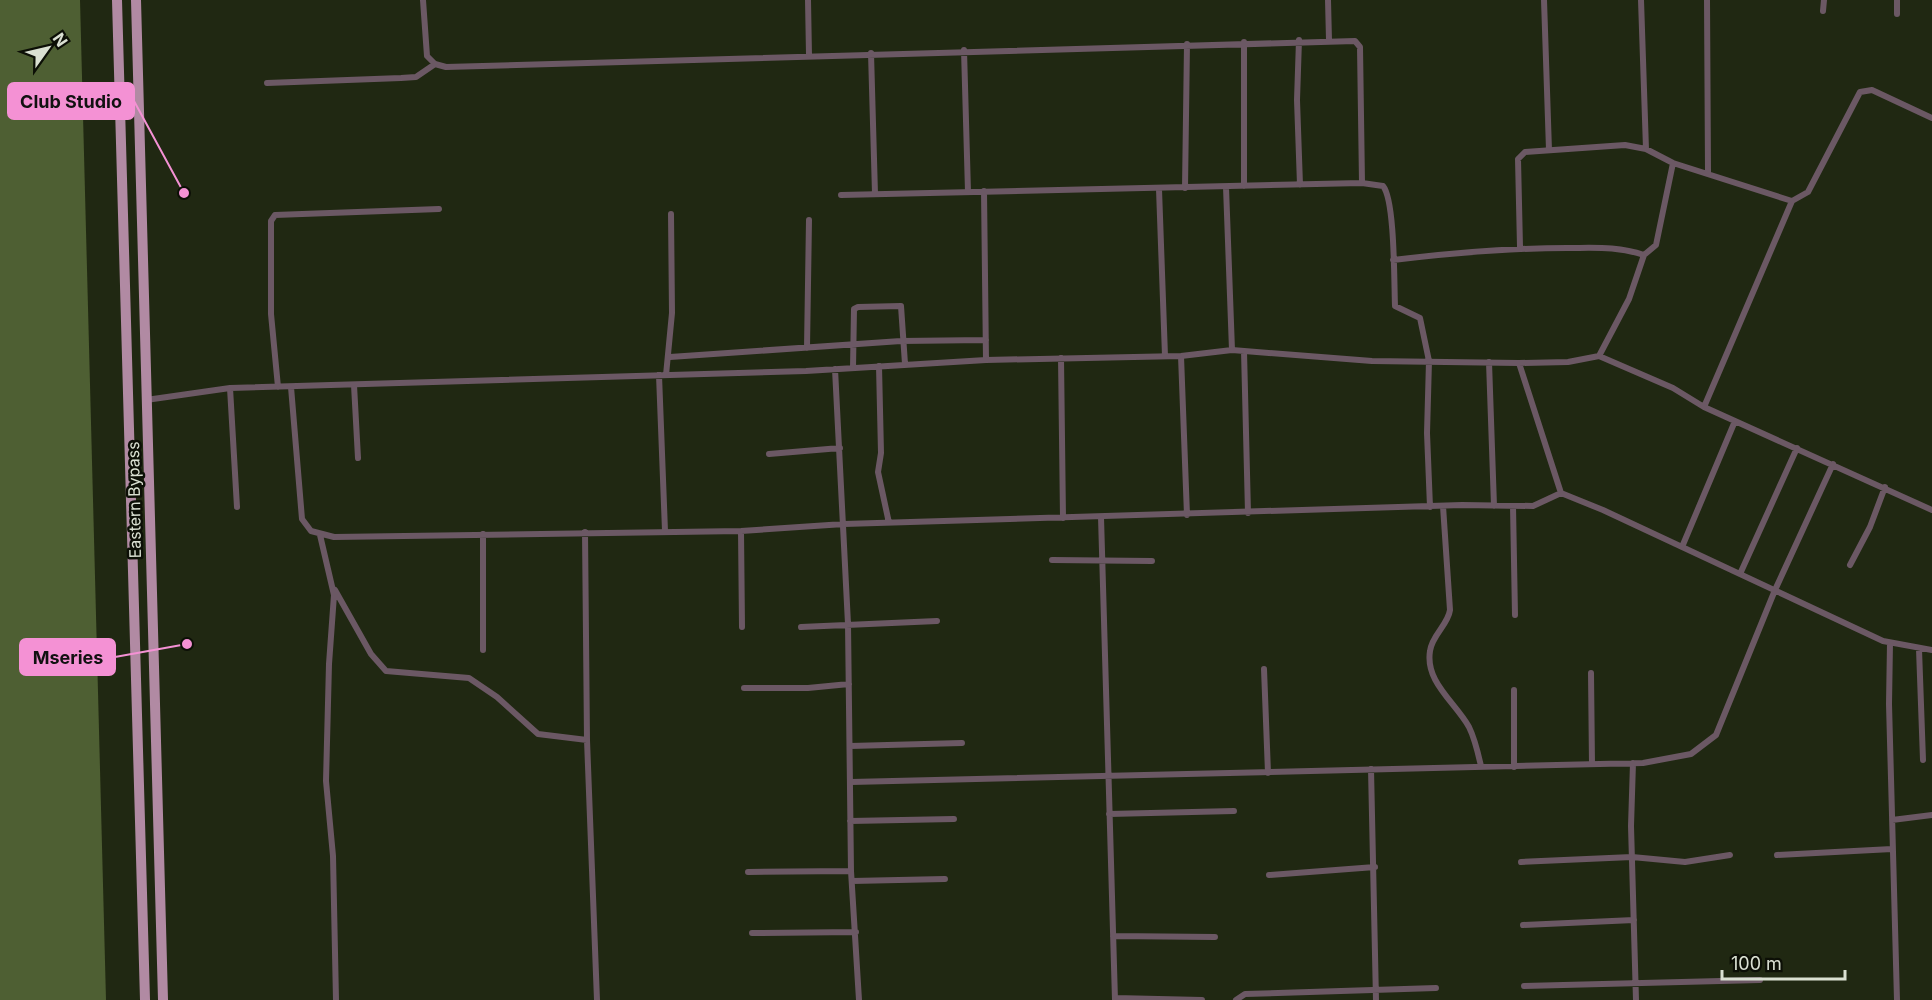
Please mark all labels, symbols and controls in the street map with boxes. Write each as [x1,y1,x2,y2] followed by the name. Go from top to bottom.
[18,18,78,78] north arrow
[49,29,72,50] text: N
[8,83,134,119] callout: Club Studio
[20,91,122,112] text: Club Studio
[123,441,145,559] street label: Eastern Bypass
[20,639,115,675] callout: Mseries
[33,647,103,668] text: Mseries
[1722,943,1845,981] scale bar
[1731,953,1782,974] text: 100 m

